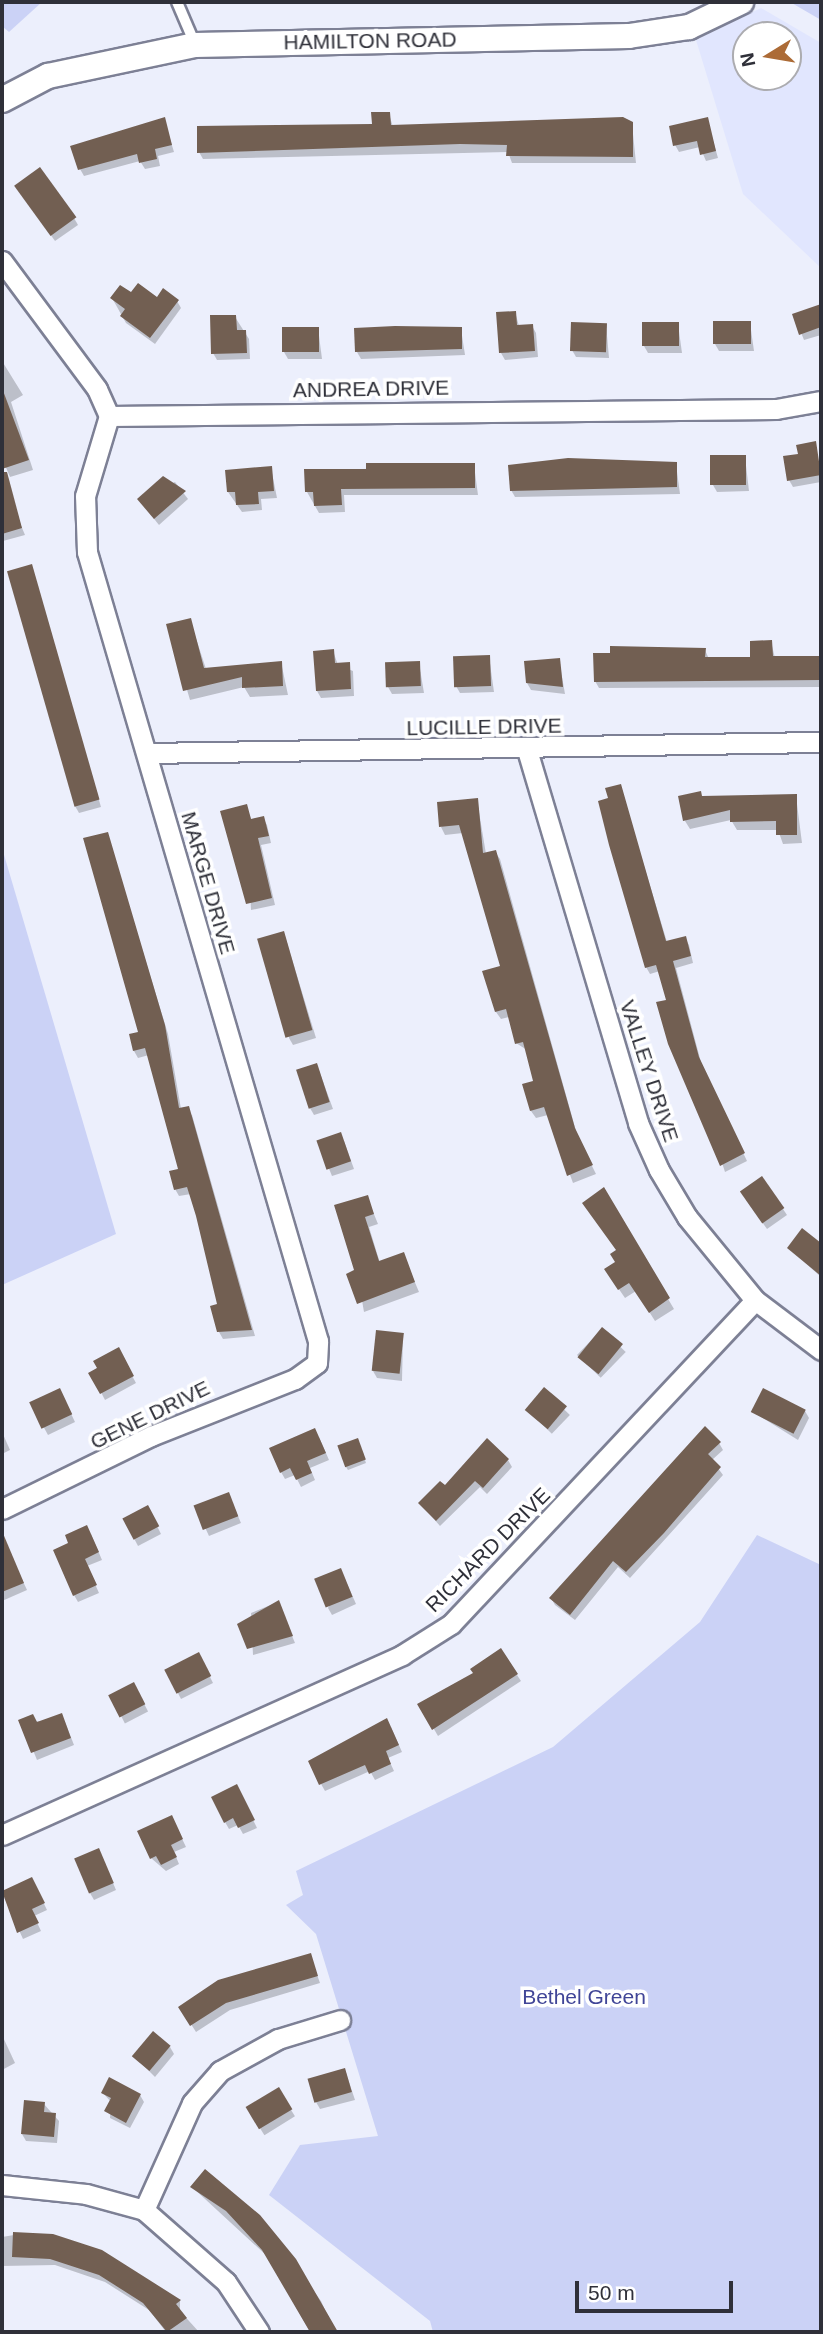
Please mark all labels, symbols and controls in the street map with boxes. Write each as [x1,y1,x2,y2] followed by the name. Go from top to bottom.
[732,21,802,91] north arrow
[283,27,457,55] street label: HAMILTON ROAD
[736,51,759,68] text: N
[292,375,450,403] street label: ANDREA DRIVE
[406,713,562,741] street label: LUCILLE DRIVE
[176,809,240,957] street label: MARGE DRIVE
[614,997,684,1145] street label: VALLEY DRIVE
[86,1375,214,1455] street label: GENE DRIVE
[421,1483,555,1617] street label: RICHARD DRIVE
[522,1984,646,2010] park label: Bethel Green
[578,2268,736,2312] scale bar
[588,2281,635,2304] text: 50 m

